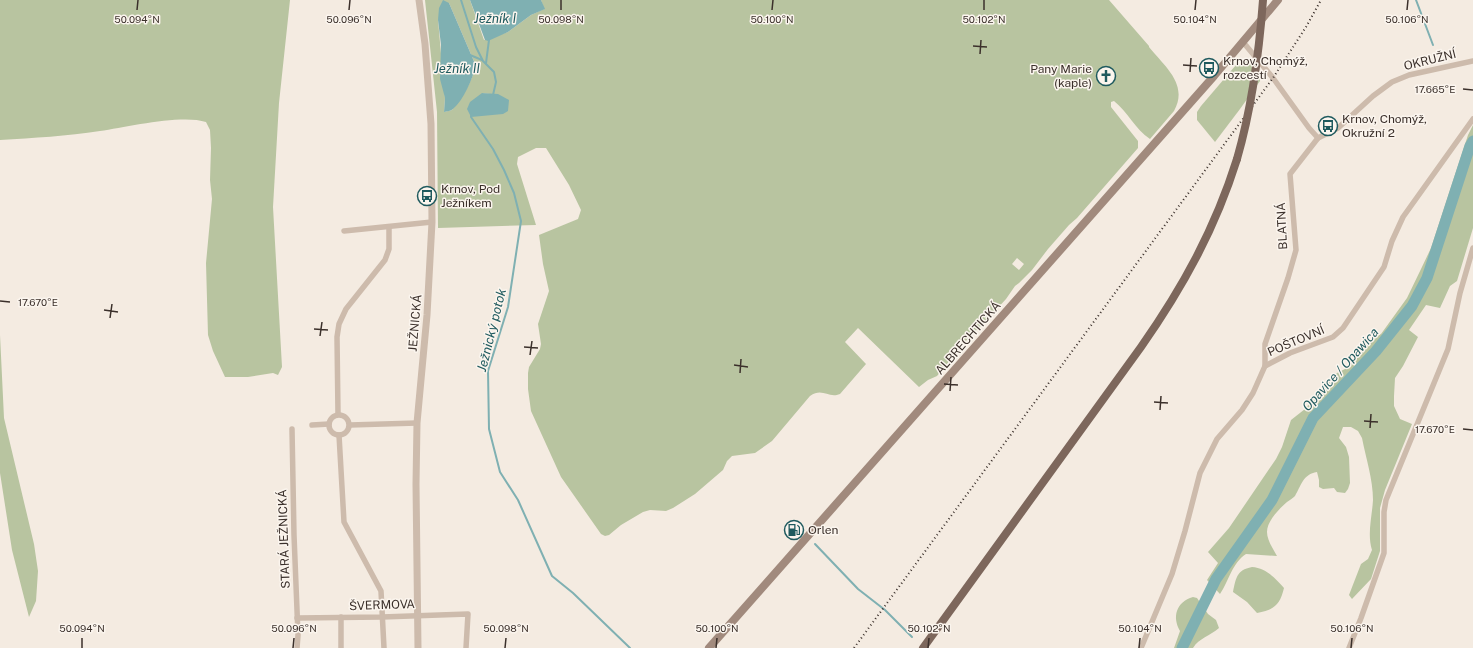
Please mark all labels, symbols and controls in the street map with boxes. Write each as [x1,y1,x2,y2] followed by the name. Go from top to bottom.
[474,11,517,26] water label: Ježník I
[114,13,160,25] text: 50.094°N
[326,13,372,25] text: 50.096°N
[538,13,584,25] text: 50.098°N
[750,13,794,25] text: 50.100°N
[962,13,1006,25] text: 50.102°N
[1173,13,1217,25] text: 50.104°N
[1385,13,1429,25] text: 50.106°N
[1402,47,1458,73] street label: OKRUŽNÍ
[1223,54,1308,82] place label: Krnov, Chomýž, rozcestí
[1198,57,1220,79] bus stop icon: Krnov, Chomýž, rozcestí
[434,61,480,76] water label: Ježník II
[1030,62,1092,90] place label: Pany Marie (kaple)
[1095,65,1117,87] church icon: Pany Marie (kaple)
[1415,83,1455,95] text: 17.665°E
[1342,112,1427,140] place label: Krnov, Chomýž, Okružní 2
[1317,115,1339,137] bus stop icon: Krnov, Chomýž, Okružní 2
[441,182,500,210] place label: Krnov, Pod Ježníkem
[416,185,438,207] bus stop icon: Krnov, Pod Ježníkem
[1274,201,1290,250] street label: BLATNÁ
[474,287,509,373] water label: Ježnický potok
[406,293,425,352] street label: JEŽNICKÁ
[18,296,58,308] text: 17.670°E
[932,298,1004,377] street label: ALBRECHTICKÁ
[1265,323,1327,359] street label: POŠTOVNÍ
[1299,325,1382,414] water label: Opavice / Opawica
[1415,423,1455,435] text: 17.670°E
[275,489,293,589] street label: STARÁ JEŽNICKÁ
[783,519,805,541] fuel station icon: Orlen
[808,523,839,537] place label: Orlen
[349,597,416,613] street label: ŠVERMOVA
[59,622,105,634] text: 50.094°N
[271,622,317,634] text: 50.096°N
[483,622,529,634] text: 50.098°N
[695,622,739,634] text: 50.100°N
[907,622,951,634] text: 50.102°N
[1118,622,1162,634] text: 50.104°N
[1330,622,1374,634] text: 50.106°N

